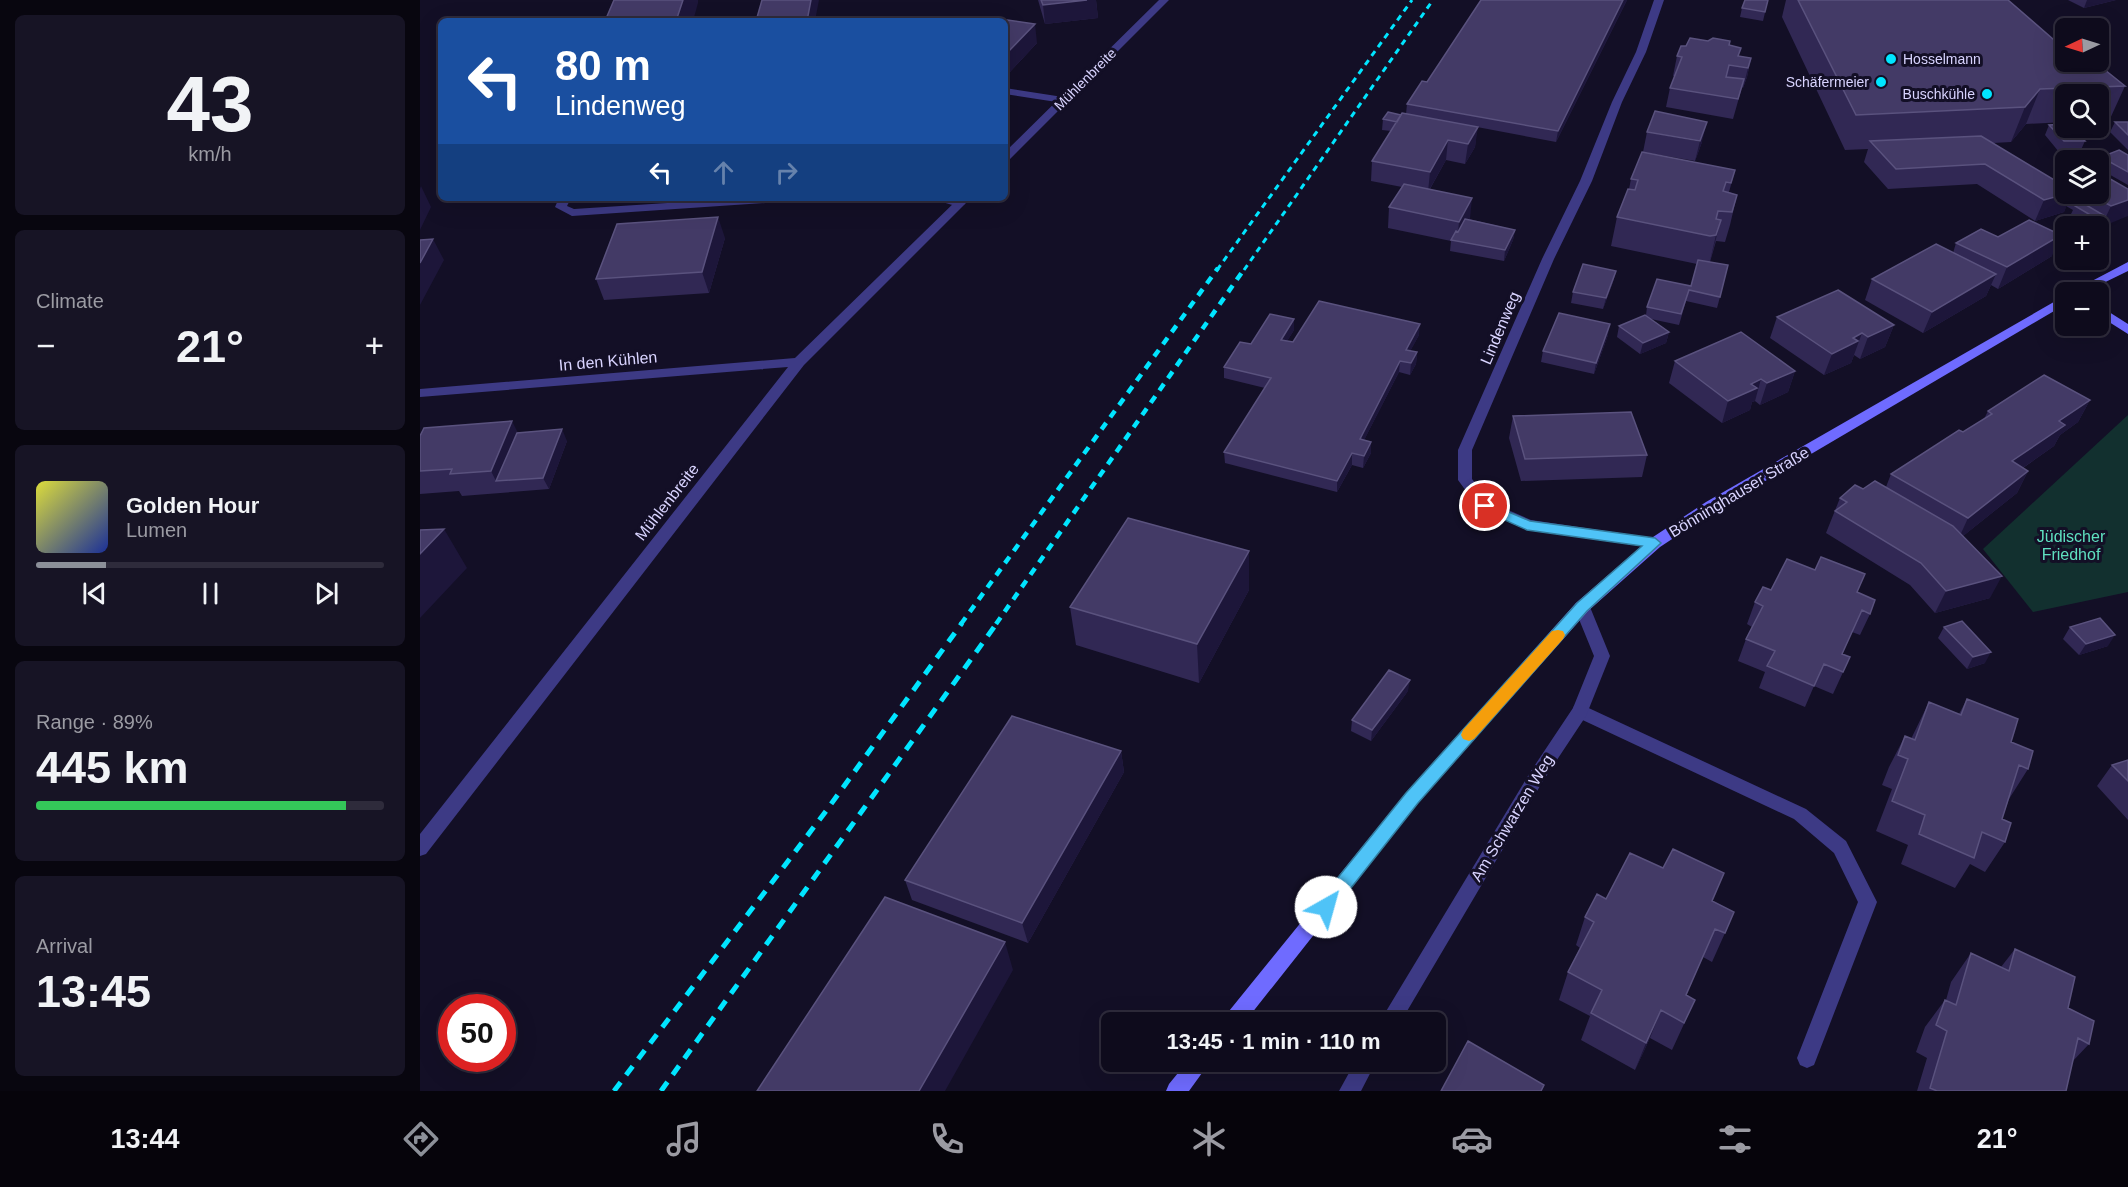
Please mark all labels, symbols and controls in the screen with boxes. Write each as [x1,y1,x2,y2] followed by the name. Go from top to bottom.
[2055,18,2109,72] north arrow
[2055,18,2109,336] map controls
[456,42,534,120] icon: left
[555,42,651,89] text: 80 m
[1051,45,1119,113] street label: Mühlenbreite
[1903,51,1981,67] place label: Hosselmann
[1884,52,1898,66] marker: Hosselmann
[167,60,253,148] text: 43
[1786,74,1869,90] place label: Schäfermeier
[1874,75,1888,89] marker: Schäfermeier
[2055,84,2109,138] button: search
[1903,86,1975,102] place label: Buschkühle
[1980,87,1994,101] marker: Buschkühle
[555,91,686,121] text: Lindenweg
[188,143,232,165] text: km/h
[2055,150,2109,204] button: layers
[644,156,677,189] icon: left
[707,156,740,189] icon: ahead
[770,156,803,189] icon: right
[2055,216,2109,270] button: +
[2055,282,2109,336] button: −
[1477,289,1523,367] street label: Lindenweg
[36,290,104,312] text: Climate
[176,321,244,372] text: 21°
[36,327,55,364] text: −
[365,327,384,364] text: +
[558,348,658,374] street label: In den Kühlen
[1666,443,1812,541] street label: Bönninghauser Straße
[632,460,702,544] street label: Mühlenbreite
[1459,480,1510,531] pin
[1468,489,1501,522] icon: arrive
[126,493,259,518] text: Golden Hour
[126,519,187,541] text: Lumen
[2037,528,2106,563] park label: Jüdischer Friedhof
[78,577,111,610] icon: previous
[194,577,227,610] icon: pause
[310,577,343,610] icon: next
[36,711,153,733] text: Range · 89%
[36,742,189,793] text: 445 km
[1467,752,1557,884] street label: Am Schwarzen Weg
[1294,875,1358,939] position arrow
[36,935,93,957] text: Arrival
[36,966,151,1017] text: 13:45
[438,994,516,1072] speed limit sign: 50
[1167,1029,1381,1054] text: 13:45 · 1 min · 110 m
[400,1118,442,1160] icon: directions
[663,1118,705,1160] icon: music
[926,1118,968,1160] icon: phone
[1188,1118,1230,1160] icon: climate
[1451,1118,1493,1160] icon: car
[1714,1118,1756,1160] icon: filters
[110,1124,179,1154] text: 13:44
[1977,1124,2018,1154] text: 21°

